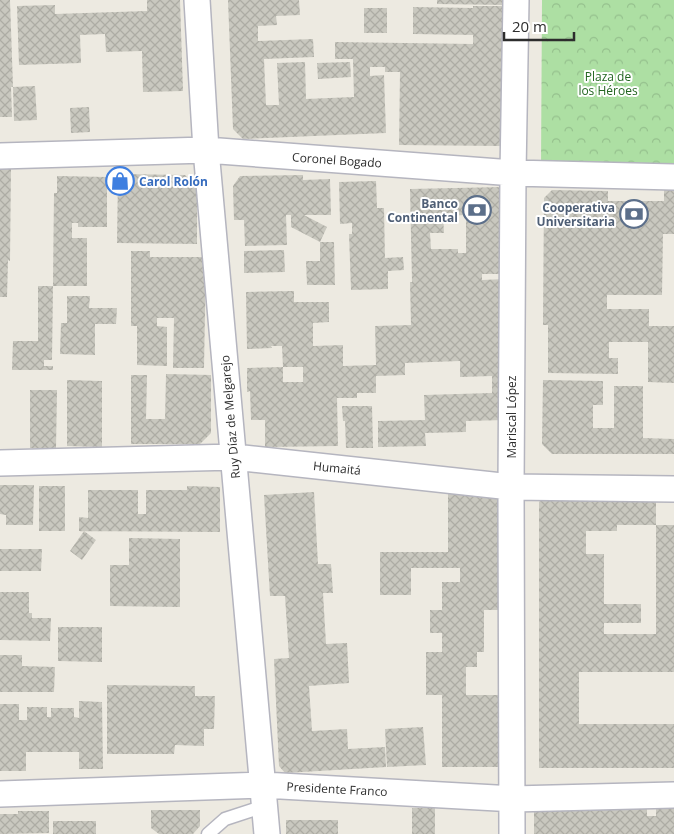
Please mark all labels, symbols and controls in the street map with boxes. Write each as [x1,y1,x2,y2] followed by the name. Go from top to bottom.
[504,10,574,42] scale bar
[512,16,547,36] text: 20 m
[578,68,638,99] park label: Plaza de los Héroes
[292,148,382,172] street label: Coronel Bogado
[105,166,135,196] shop icon: Carol Rolón
[139,173,208,190] place label: Carol Rolón
[387,195,458,226] place label: Banco Continental
[462,195,492,225] bank icon: Banco Continental
[537,199,615,230] place label: Cooperativa Universitaria
[619,199,649,229] bank icon: Cooperativa Universitaria
[216,355,244,479] street label: Ruy Díaz de Melgarejo
[503,375,520,458] street label: Mariscal López
[312,457,362,479] street label: Humaitá
[286,778,388,800] street label: Presidente Franco

